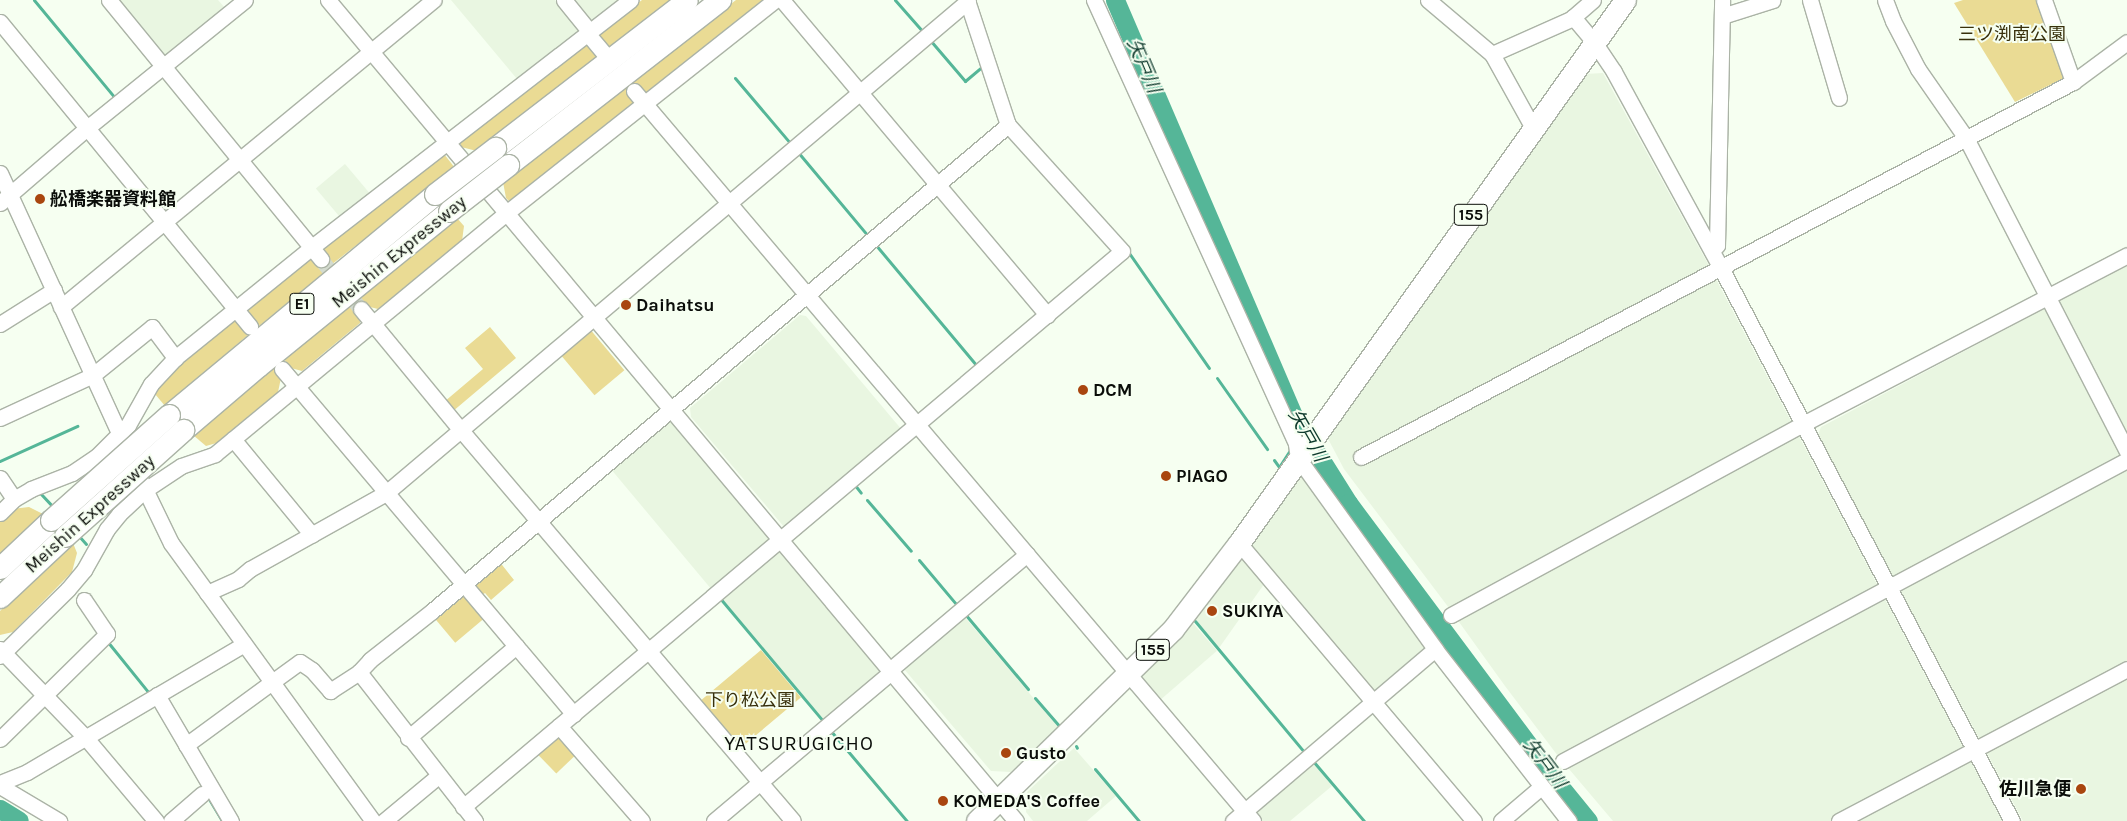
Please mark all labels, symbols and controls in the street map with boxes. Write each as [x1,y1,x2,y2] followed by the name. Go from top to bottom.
[1958,23,2066,45] park label: 三ツ渕南公園
[1121,35,1165,97] water label: 矢戸川
[50,188,176,210] place label: 舩橋楽器資料館
[327,191,471,313] street label: Meishin Expressway
[34,193,46,205] marker: 舩橋楽器資料館
[1454,202,1488,228] road number: 155
[288,290,316,318] road number: E1
[636,294,714,316] place label: Daihatsu
[620,299,632,311] marker: Daihatsu
[1093,379,1133,401] place label: DCM
[1077,384,1089,396] marker: DCM
[1283,406,1331,466] water label: 矢戸川
[21,450,159,578] street label: Meishin Expressway
[1176,465,1228,487] place label: PIAGO
[1160,470,1172,482] marker: PIAGO
[1222,600,1284,622] place label: SUKIYA
[1206,605,1218,617] marker: SUKIYA
[1136,636,1170,664] road number: 155
[705,689,795,711] park label: 下り松公園
[723,731,875,755] district label: YATSURUGICHO
[1518,734,1570,794] water label: 矢戸川
[1016,742,1066,764] place label: Gusto
[1000,747,1012,759] marker: Gusto
[1999,778,2071,800] place label: 佐川急便
[2075,783,2087,795] marker: 佐川急便
[953,790,1100,812] place label: KOMEDA'S Coffee
[937,795,949,807] marker: KOMEDA'S Coffee

